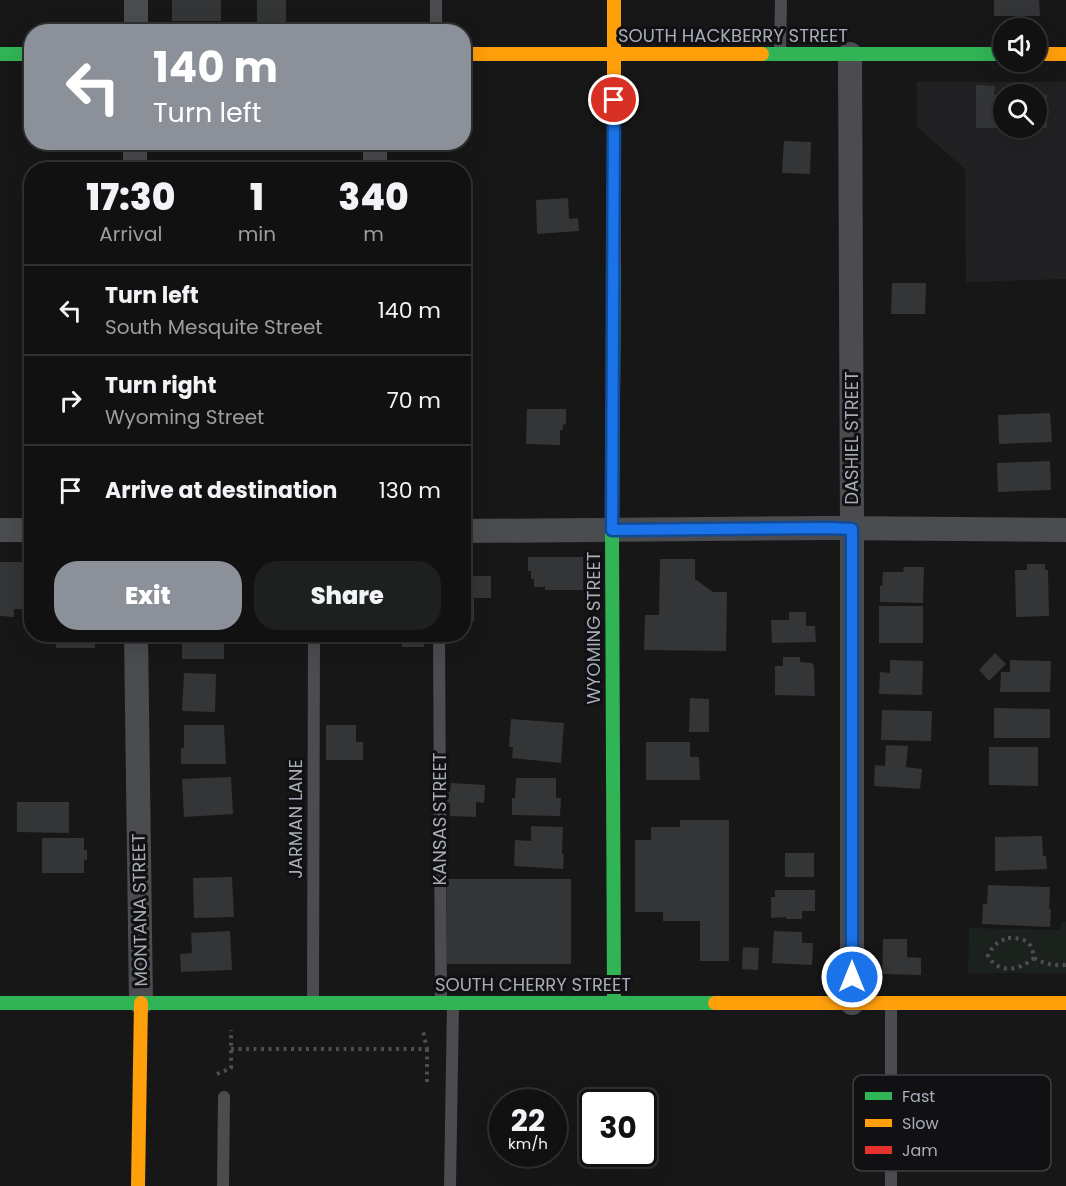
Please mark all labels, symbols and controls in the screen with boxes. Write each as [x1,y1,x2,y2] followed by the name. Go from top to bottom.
[993,18,1047,138] map controls
[993,18,1047,72] button: sound
[618,23,848,48] street label: SOUTH HACKBERRY STREET
[153,38,278,97] text: 140 m
[54,48,132,126] icon: left
[588,74,639,125] pin
[597,83,630,116] icon: arrive
[993,84,1047,138] button: search
[153,94,262,131] text: Turn left
[86,172,175,223] text: 17:30
[250,172,264,223] text: 1
[338,172,409,223] text: 340
[99,220,162,248] text: Arrival
[238,220,276,248] text: min
[363,220,384,248] text: m
[105,280,199,311] text: Turn left
[54,294,87,327] icon: left
[378,295,441,326] text: 140 m
[105,313,323,341] text: South Mesquite Street
[105,370,216,401] text: Turn right
[839,371,864,505] street label: DASHIEL STREET
[54,384,87,417] icon: right
[387,385,441,416] text: 70 m
[105,403,264,431] text: Wyoming Street
[54,474,87,507] icon: arrive
[105,475,337,506] text: Arrive at destination
[379,475,441,506] text: 130 m
[581,551,606,705] street label: WYOMING STREET
[54,561,242,630] button: Exit
[254,561,441,630] button: Share
[427,752,452,886] street label: KANSAS STREET
[283,759,308,879] street label: JARMAN LANE
[126,833,153,987] street label: MONTANA STREET
[820,945,884,1009] position arrow
[435,972,631,997] street label: SOUTH CHERRY STREET
[853,1075,1051,1171] legend
[902,1085,935,1108] text: Fast
[579,1089,657,1167] speed limit sign: 30
[511,1099,545,1142] text: 22
[902,1112,939,1135] text: Slow
[508,1133,548,1154] text: km/h
[902,1139,938,1162] text: Jam

